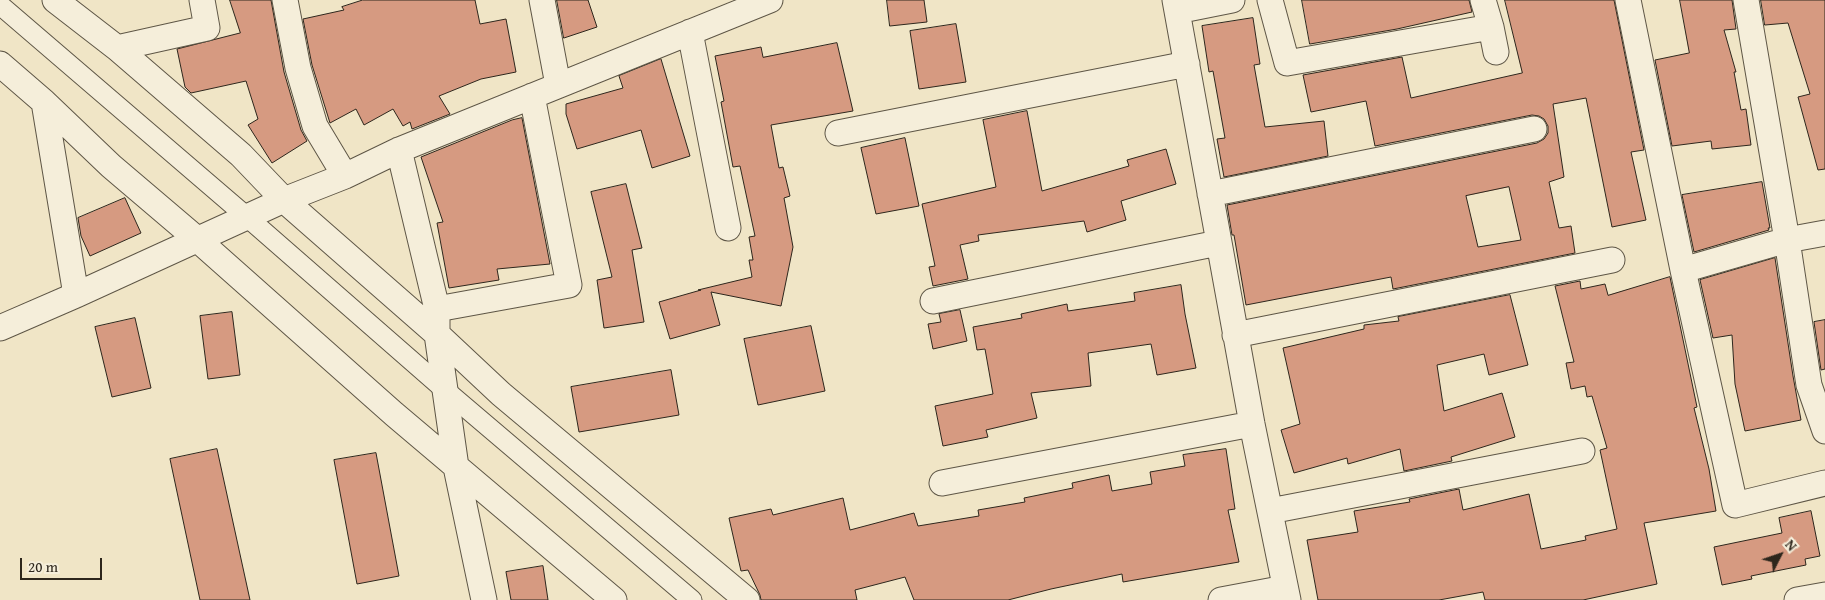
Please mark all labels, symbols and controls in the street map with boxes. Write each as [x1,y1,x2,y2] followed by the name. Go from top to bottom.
[1755,530,1805,580] north arrow
[1781,535,1802,555] text: N
[22,548,105,580] scale bar
[28,556,58,577] text: 20 m

